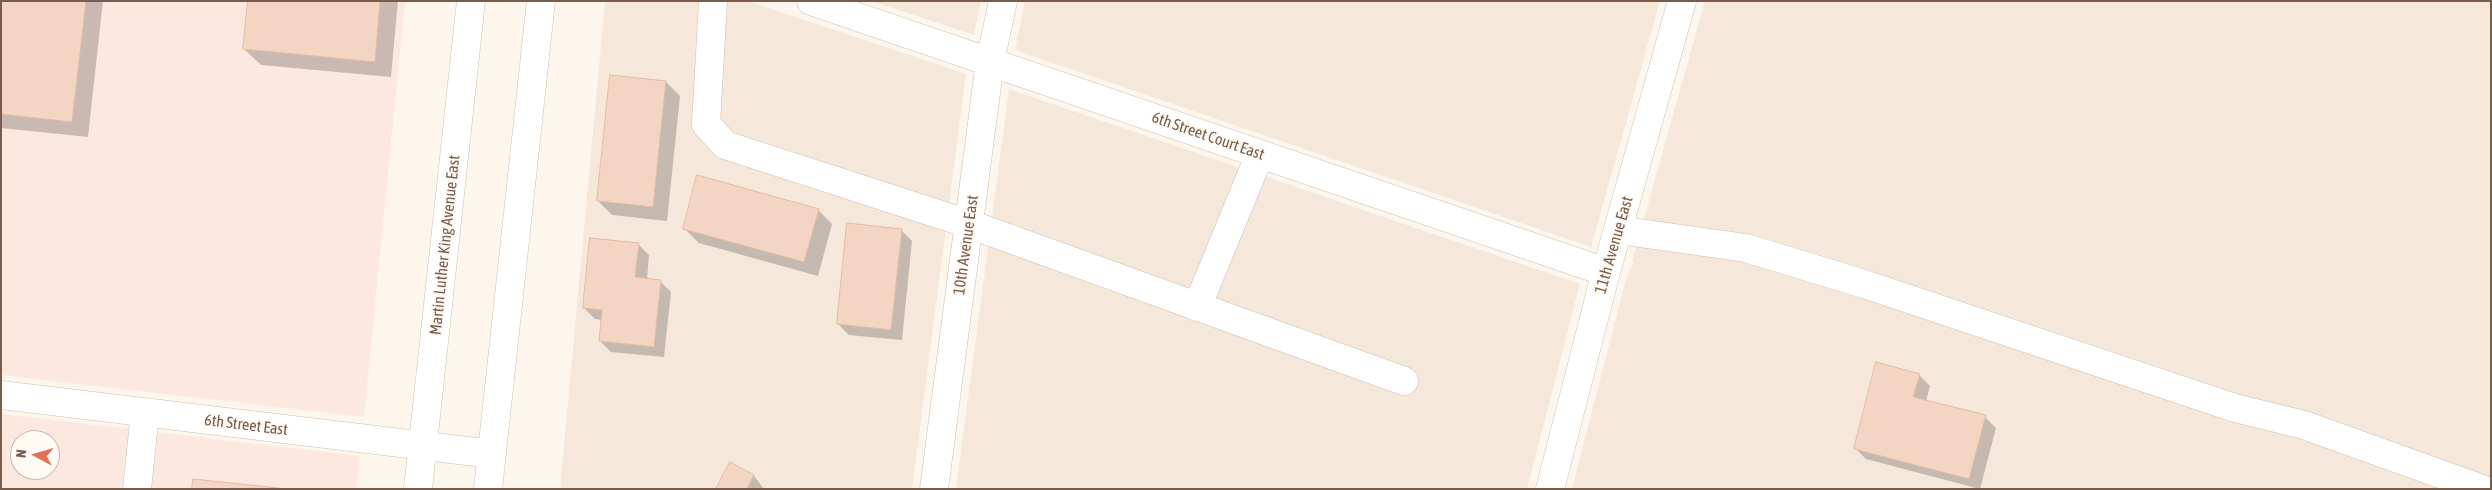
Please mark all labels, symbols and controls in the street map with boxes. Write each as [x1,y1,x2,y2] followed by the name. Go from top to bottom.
[1149,108,1267,164] street label: 6th Street Court East
[426,154,464,336] street label: Martin Luther King Avenue East
[949,194,983,296] street label: 10th Avenue East
[1591,194,1637,296] street label: 11th Avenue East
[203,410,289,440] street label: 6th Street East
[10,430,60,480] north arrow
[13,449,29,458] text: N

